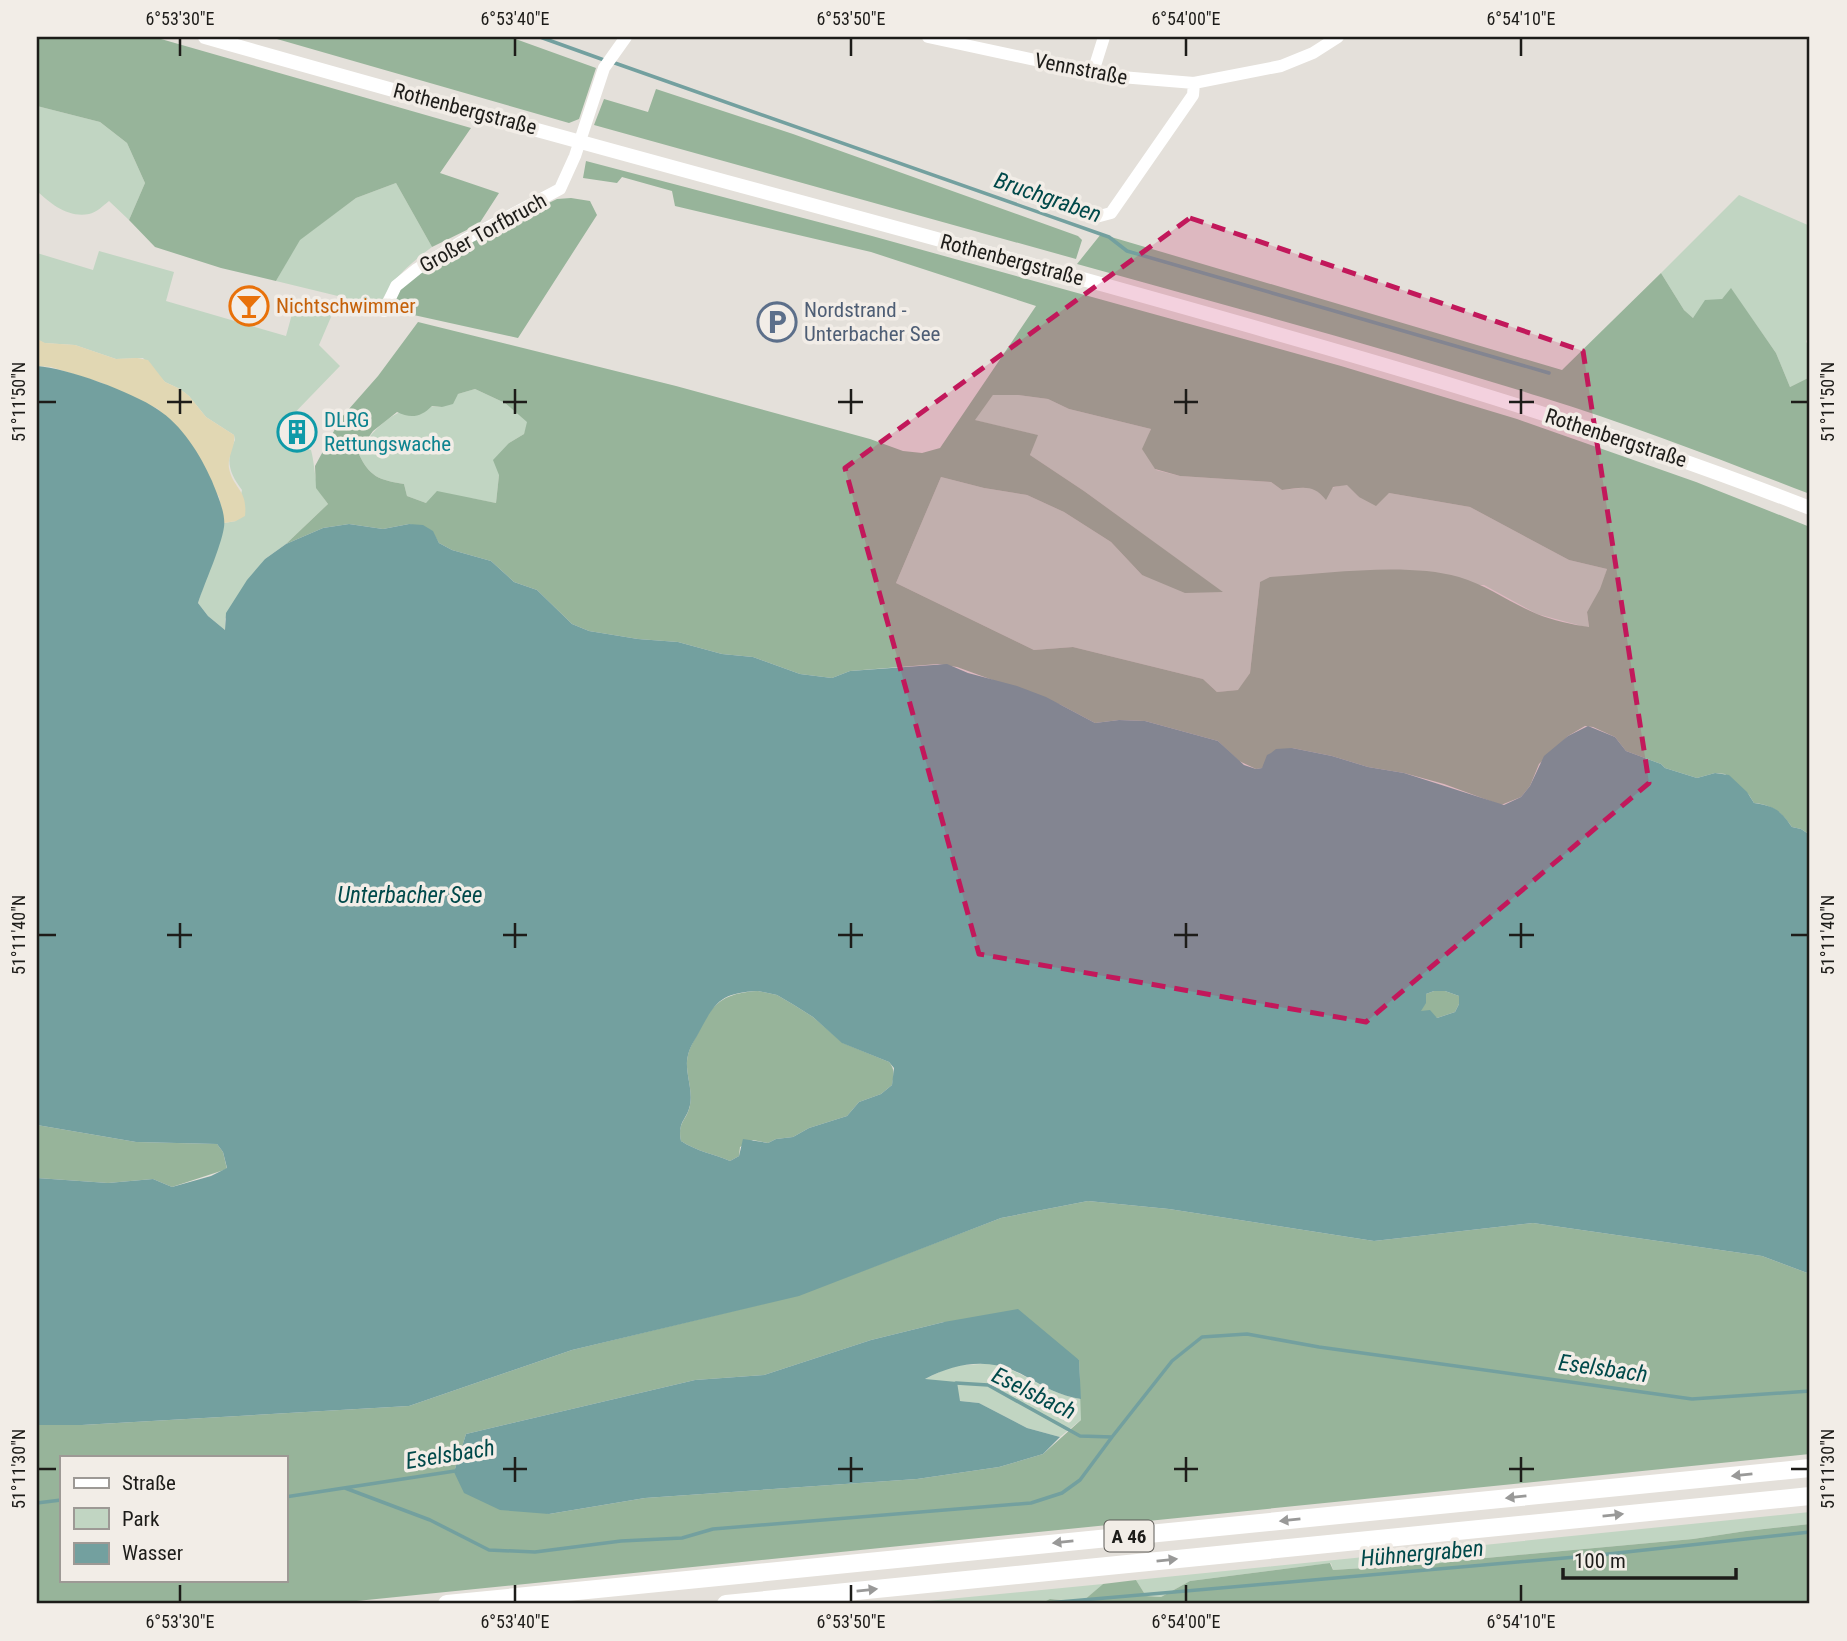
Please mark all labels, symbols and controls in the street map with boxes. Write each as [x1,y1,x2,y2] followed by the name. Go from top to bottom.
[145,8,215,29] text: 6°53'30"E
[480,8,550,29] text: 6°53'40"E
[816,8,886,29] text: 6°53'50"E
[1151,8,1221,29] text: 6°54'00"E
[1486,8,1556,29] text: 6°54'10"E
[1032,48,1130,90] street label: Vennstraße
[391,78,539,140] street label: Rothenbergstraße
[991,167,1105,228] water label: Bruchgraben
[415,188,551,278] street label: Großer Torfbruch
[938,229,1086,291] street label: Rothenbergstraße
[228,285,270,327] bar icon: Nichtschwimmer
[276,294,416,318] place label: Nichtschwimmer
[804,298,940,346] place label: Nordstrand - Unterbacher See
[756,301,798,343] parking icon: Nordstrand - Unterbacher See
[8,362,29,442] text: 51°11'50"N
[1817,362,1838,442] text: 51°11'50"N
[1542,404,1690,472] street label: Rothenbergstraße
[324,408,451,456] place label: DLRG Rettungswache
[276,411,318,453] building icon: DLRG Rettungswache
[338,882,482,909] water label: Unterbacher See
[8,895,29,975] text: 51°11'40"N
[1817,895,1838,975] text: 51°11'40"N
[1557,1349,1649,1388] water label: Eselsbach
[988,1362,1080,1425] water label: Eselsbach
[8,1429,29,1509] text: 51°11'30"N
[1817,1429,1838,1509] text: 51°11'30"N
[404,1434,497,1475] water label: Eselsbach
[60,1456,287,1582] legend
[1731,1470,1753,1481] one-way arrow
[122,1471,176,1495] text: Straße
[1505,1492,1527,1503] one-way arrow
[122,1507,160,1531] text: Park
[1602,1510,1624,1521] one-way arrow
[1278,1515,1300,1526] one-way arrow
[1104,1520,1154,1552] road number: A 46
[1359,1535,1485,1572] water label: Hühnergraben
[1563,1536,1737,1580] scale bar
[1052,1537,1074,1548] one-way arrow
[122,1541,183,1565] text: Wasser
[1574,1549,1626,1573] text: 100 m
[1156,1554,1178,1565] one-way arrow
[857,1584,879,1595] one-way arrow
[145,1611,215,1632] text: 6°53'30"E
[480,1611,550,1632] text: 6°53'40"E
[816,1611,886,1632] text: 6°53'50"E
[1151,1611,1221,1632] text: 6°54'00"E
[1486,1611,1556,1632] text: 6°54'10"E

